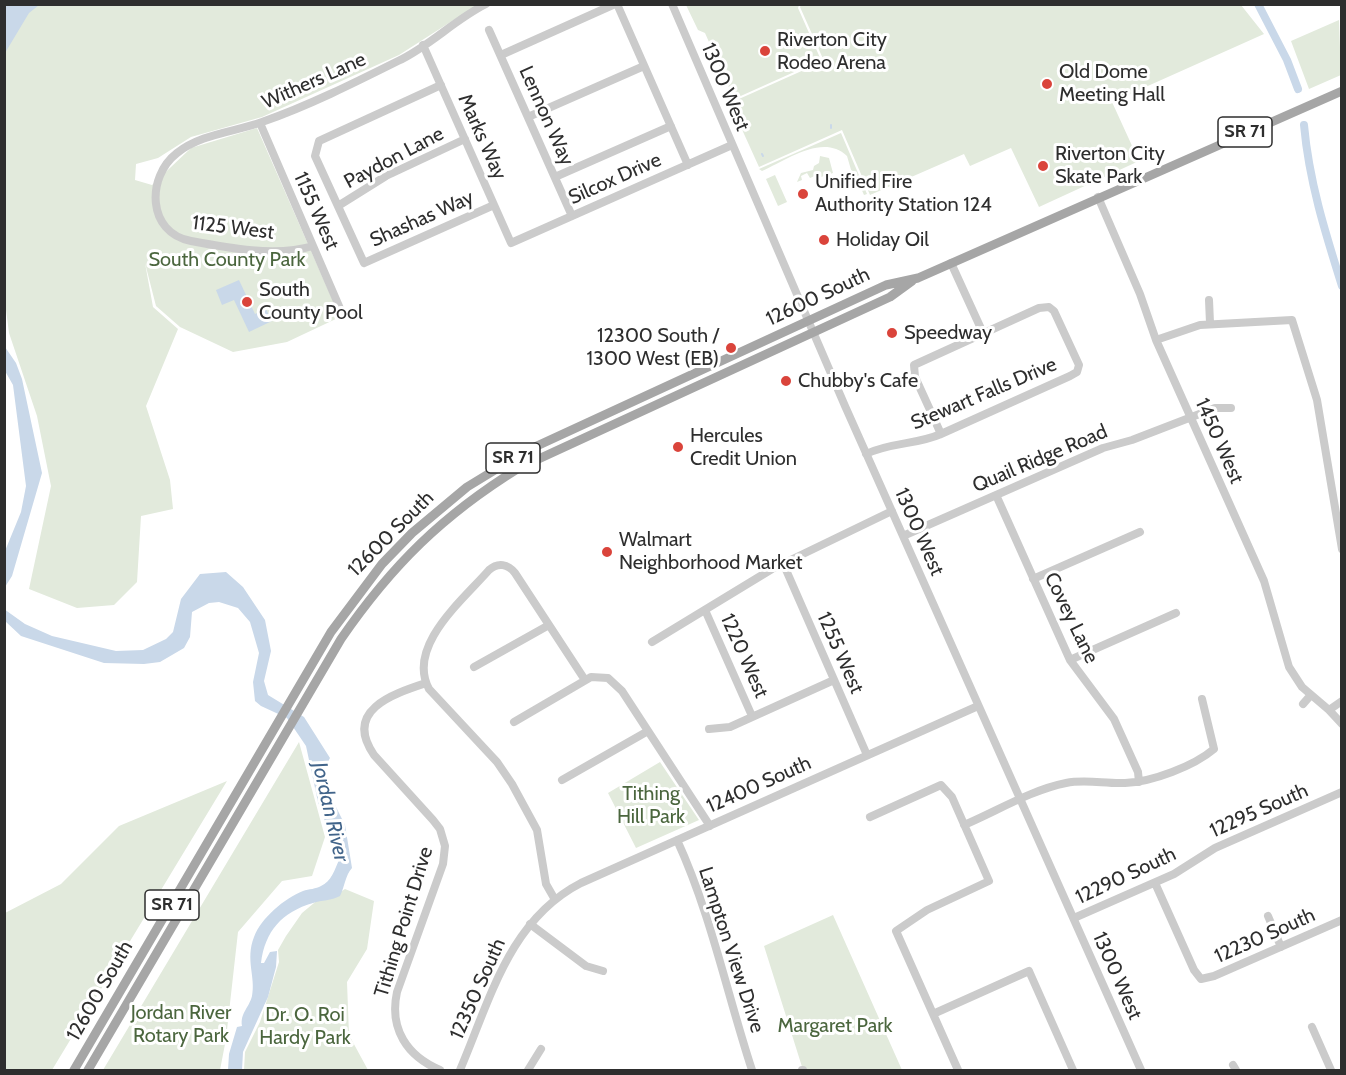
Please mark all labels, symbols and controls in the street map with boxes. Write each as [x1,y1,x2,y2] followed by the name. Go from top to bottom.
[777,28,887,75] place label: Riverton City Rodeo Arena
[696,39,754,135] street label: 1300 West
[758,44,772,58] marker: Riverton City Rodeo Arena
[258,47,370,115] street label: Withers Lane
[1059,60,1165,107] place label: Old Dome Meeting Hall
[513,62,579,170] street label: Lennon Way
[1040,77,1054,91] marker: Old Dome Meeting Hall
[452,90,512,184] street label: Marks Way
[1218,117,1272,147] road number: SR 71
[340,122,448,194] street label: Paydon Lane
[1055,142,1165,189] place label: Riverton City Skate Park
[565,148,665,210] street label: Silcox Drive
[1036,159,1050,173] marker: Riverton City Skate Park
[288,168,344,254] street label: 1155 West
[815,170,992,217] place label: Unified Fire Authority Station 124
[366,185,478,253] street label: Shashas Way
[796,187,810,201] marker: Unified Fire Authority Station 124
[191,211,275,245] street label: 1125 West
[836,228,929,252] place label: Holiday Oil
[817,233,831,247] marker: Holiday Oil
[148,248,306,272] park label: South County Park
[762,263,874,331] street label: 12600 South
[259,278,363,325] place label: South County Pool
[240,295,254,309] marker: South County Pool
[904,321,992,345] place label: Speedway
[587,324,719,371] place label: 12300 South / 1300 West (EB)
[885,326,899,340] marker: Speedway
[724,341,738,355] marker: 12300 South / 1300 West (EB)
[908,353,1060,435] street label: Stewart Falls Drive
[798,369,918,393] place label: Chubby's Cafe
[779,374,793,388] marker: Chubby's Cafe
[1190,395,1248,487] street label: 1450 West
[969,420,1111,498] street label: Quail Ridge Road
[690,424,797,471] place label: Hercules Credit Union
[671,440,685,454] marker: Hercules Credit Union
[486,443,540,473] road number: SR 71
[889,485,949,579] street label: 1300 West
[343,486,439,582] street label: 12600 South
[619,528,802,575] place label: Walmart Neighborhood Market
[600,545,614,559] marker: Walmart Neighborhood Market
[1039,569,1103,667] street label: Covey Lane
[811,609,869,697] street label: 1255 West
[715,610,773,702] street label: 1220 West
[703,751,815,819] street label: 12400 South
[306,760,354,864] water label: Jordan River
[1206,779,1312,843] street label: 12295 South
[617,782,685,829] park label: Tithing Hill Park
[1072,842,1180,910] street label: 12290 South
[370,844,438,1000] street label: Tithing Point Drive
[693,864,769,1036] street label: Lampton View Drive
[145,890,199,920] road number: SR 71
[1211,903,1319,969] street label: 12230 South
[1087,929,1147,1023] street label: 1300 West
[445,935,511,1043] street label: 12350 South
[62,937,138,1045] street label: 12600 South
[131,1001,231,1048] park label: Jordan River Rotary Park
[259,1003,351,1050] park label: Dr. O. Roi Hardy Park
[777,1014,893,1038] park label: Margaret Park

